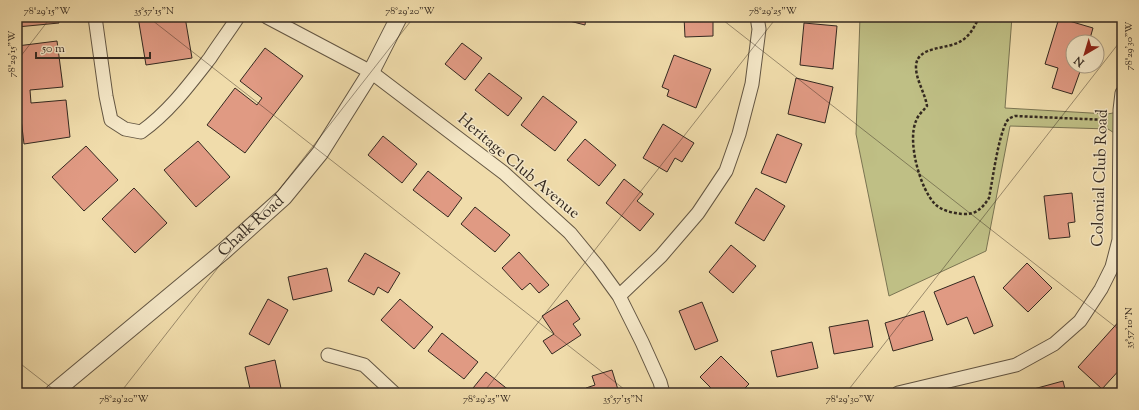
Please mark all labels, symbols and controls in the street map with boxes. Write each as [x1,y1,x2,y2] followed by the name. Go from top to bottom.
[24,4,70,19] text: 78°29'15"W
[134,4,174,19] text: 35°57'15"N
[385,4,435,19] text: 78°29'20"W
[749,4,797,19] text: 78°29'25"W
[1122,22,1137,70] text: 78°29'30"W
[5,31,20,77] text: 78°29'15"W
[36,34,150,60] scale bar
[1065,34,1105,74] north arrow
[41,40,65,58] text: 50 m
[1071,52,1089,71] text: N
[452,109,584,225] street label: Heritage Club Avenue
[1087,109,1115,247] street label: Colonial Club Road
[213,190,290,263] street label: Chalk Road
[1122,307,1137,349] text: 35°57'10"N
[99,392,149,407] text: 78°29'20"W
[463,392,511,407] text: 78°29'25"W
[603,392,643,407] text: 35°57'15"N
[826,392,874,407] text: 78°29'30"W

